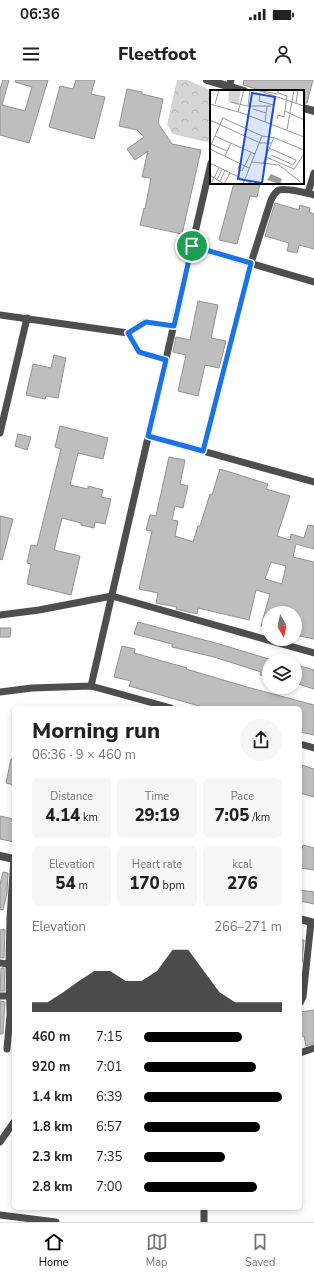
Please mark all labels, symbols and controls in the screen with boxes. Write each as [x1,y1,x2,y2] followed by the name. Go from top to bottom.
[20,4,60,24] text: 06:36
[118,42,196,66] text: Fleetfoot
[20,43,42,65] icon: menu
[272,43,294,65] icon: person
[210,90,304,184] inset map
[175,229,209,263] pin
[181,235,203,257] icon: arrive
[262,606,302,646] north arrow
[262,606,302,694] map controls
[262,654,302,694] button: layers
[32,716,160,746] text: Morning run
[240,719,282,761] button: share
[32,746,136,764] text: 06:36 · 9 × 460 m
[50,789,93,804] text: Distance
[145,789,169,804] text: Time
[231,789,254,804] text: Pace
[45,804,80,827] text: 4.14
[134,804,180,827] text: 29:19
[214,804,249,827] text: 7:05
[80,810,98,825] text: km
[249,810,270,825] text: /km
[49,857,94,872] text: Elevation
[132,857,182,872] text: Heart rate
[233,857,252,872] text: kcal
[55,872,76,895] text: 54
[129,872,160,895] text: 170
[227,872,258,895] text: 276
[76,878,88,893] text: m
[160,878,185,893] text: bpm
[32,918,86,936] text: Elevation
[214,918,282,936] text: 266–271 m
[32,1028,70,1046] text: 460 m
[96,1028,122,1046] text: 7:15
[32,1058,70,1076] text: 920 m
[96,1058,122,1076] text: 7:01
[32,1088,73,1106] text: 1.4 km
[96,1088,122,1106] text: 6:39
[32,1118,73,1136] text: 1.8 km
[96,1118,122,1136] text: 6:57
[32,1148,73,1166] text: 2.3 km
[96,1148,122,1166] text: 7:35
[32,1178,73,1196] text: 2.8 km
[96,1178,122,1196] text: 7:00
[39,1231,68,1270] tab: Home
[146,1231,168,1270] tab: Map
[245,1231,275,1270] tab: Saved

